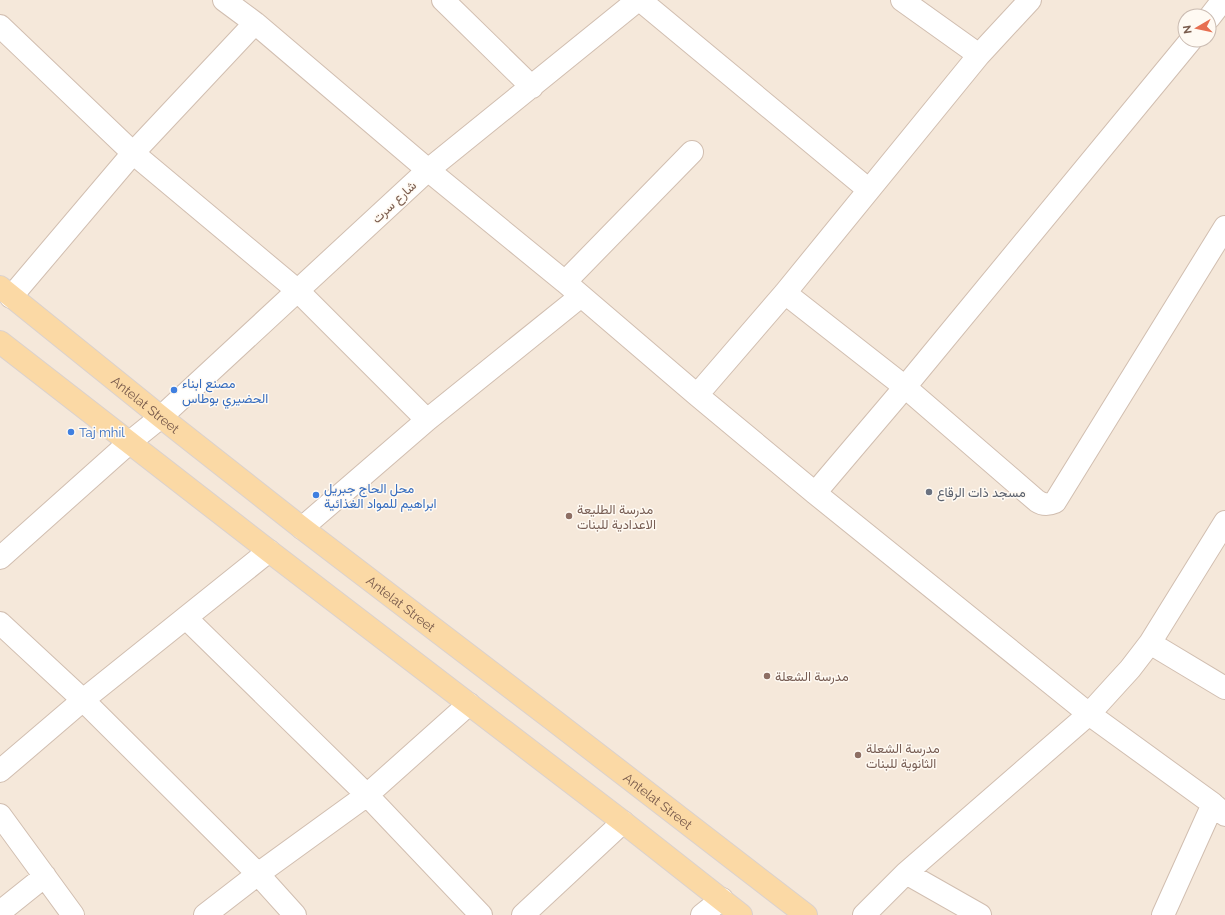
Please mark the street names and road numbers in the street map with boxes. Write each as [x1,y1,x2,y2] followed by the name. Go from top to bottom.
[369,178,421,228] street label: شارع سرت
[109,373,183,436] street label: Antelat Street
[364,573,439,635] street label: Antelat Street
[621,770,696,832] street label: Antelat Street

